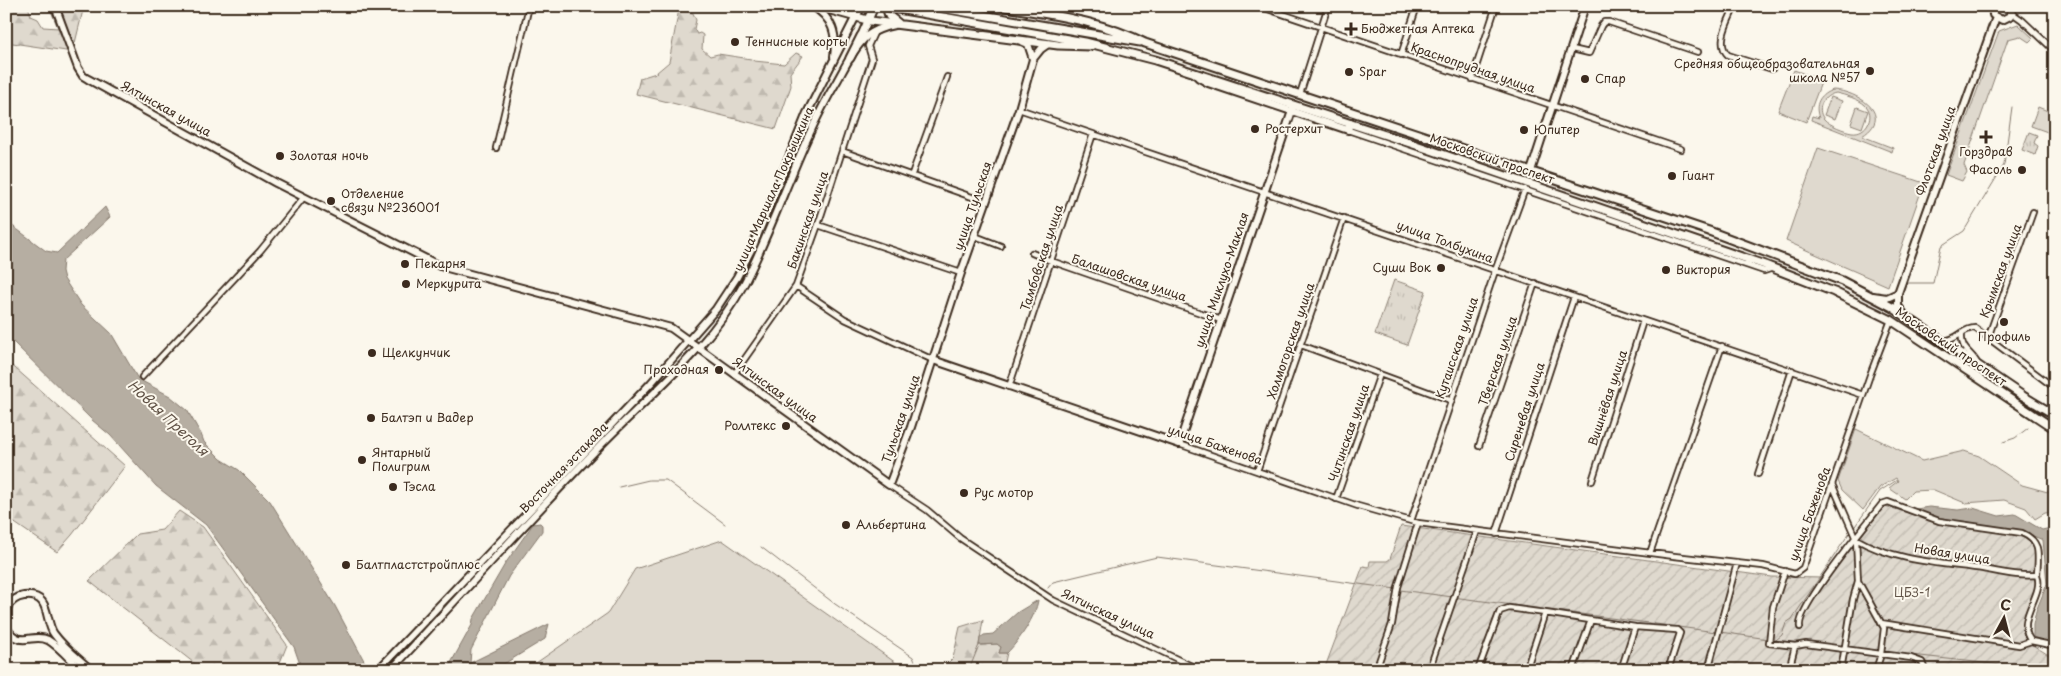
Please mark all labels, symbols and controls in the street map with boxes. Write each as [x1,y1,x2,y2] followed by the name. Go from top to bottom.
[1361,19,1475,37] place label: Бюджетная Аптека
[1345,23,1357,35] marker: Бюджетная Аптека
[745,32,848,50] place label: Теннисные корты
[729,36,741,48] marker: Теннисные корты
[1409,37,1538,97] street label: Краснопрудная улица
[1674,54,1860,86] place label: Средняя общеобразовательная школа №57
[1359,62,1387,80] place label: Spar
[1864,65,1876,77] marker: Средняя общеобразовательная школа №57
[1343,66,1355,78] marker: Spar
[1595,69,1626,87] place label: Спар
[1579,73,1591,85] marker: Спар
[118,76,215,141] street label: Ялтинская улица
[729,103,818,274] street label: улица Маршала Покрышкина
[1910,103,1960,198] street label: Флотская улица
[1265,119,1323,137] place label: Ростерхит
[1534,120,1580,138] place label: Юпитер
[1249,123,1261,135] marker: Ростерхит
[1518,124,1530,136] marker: Юпитер
[1428,128,1557,188] street label: Московский проспект
[1980,131,1992,143] marker: Горздрав
[1959,142,2013,160] place label: Горздрав
[290,146,368,164] place label: Золотая ночь
[274,150,286,162] marker: Золотая ночь
[948,159,996,253] street label: улица Тульская
[1969,160,2012,178] place label: Фасоль
[2016,164,2028,176] marker: Фасоль
[1682,166,1715,184] place label: Гиант
[782,168,832,271] street label: Бакинская улица
[1666,170,1678,182] marker: Гиант
[341,184,440,216] place label: Отделение связи №236001
[325,195,337,207] marker: Отделение связи №236001
[1015,202,1067,313] street label: Тамбовская улица
[1189,209,1253,350] street label: улица Миклухо-Маклая
[1394,215,1497,267] street label: улица Толбухина
[1975,221,2026,320] street label: Крымская улица
[1070,249,1190,305] street label: Балашовская улица
[415,254,466,272] place label: Пекарня
[399,258,411,270] marker: Пекарня
[1372,258,1432,276] place label: Суши Вок
[1676,260,1731,278] place label: Виктория
[1435,262,1447,274] marker: Суши Вок
[1660,264,1672,276] marker: Виктория
[416,274,482,292] place label: Меркурита
[400,278,412,290] marker: Меркурита
[1262,280,1319,401] street label: Холмогорская улица
[1430,294,1482,401] street label: Кутаисская улица
[1892,302,2011,390] street label: Московский проспект
[1473,313,1521,408] street label: Тверская улица
[1998,316,2010,328] marker: Профиль
[1978,327,2030,345] place label: Профиль
[382,343,451,361] place label: Щелкунчик
[366,347,378,359] marker: Щелкунчик
[1583,347,1631,448] street label: Вишнёвая улица
[729,352,822,426] street label: Ялтинская улица
[1500,359,1549,464] street label: Сиреневая улица
[643,360,709,378] place label: Проходная
[713,364,725,376] marker: Проходная
[876,372,924,465] street label: Тульская улица
[123,375,214,462] water label: Новая Преголя
[1323,381,1373,484] street label: Читинская улица
[381,408,474,426] place label: Балтэп и Вадер
[365,412,377,424] marker: Балтэп и Вадер
[724,416,776,434] place label: Роллтекс
[515,417,612,517] street label: Восточная эстакада
[1165,419,1266,469] street label: улица Баженова
[780,420,792,432] marker: Роллтекс
[372,443,431,475] place label: Янтарный Полигрим
[356,454,368,466] marker: Янтарный Полигрим
[1784,463,1835,563] street label: улица Баженова
[403,477,436,495] place label: Тэсла
[387,481,399,493] marker: Тэсла
[974,483,1034,501] place label: Рус мотор
[958,487,970,499] marker: Рус мотор
[856,515,927,533] place label: Альбертина
[840,519,852,531] marker: Альбертина
[1913,538,1992,568] street label: Новая улица
[356,555,480,573] place label: Балтпластстройплюс
[340,559,352,571] marker: Балтпластстройплюс
[1894,583,1930,601] park label: ЦБЗ-1
[1059,584,1158,643] street label: Ялтинская улица
[1978,594,2028,644] north arrow
[1999,594,2012,616] text: С

